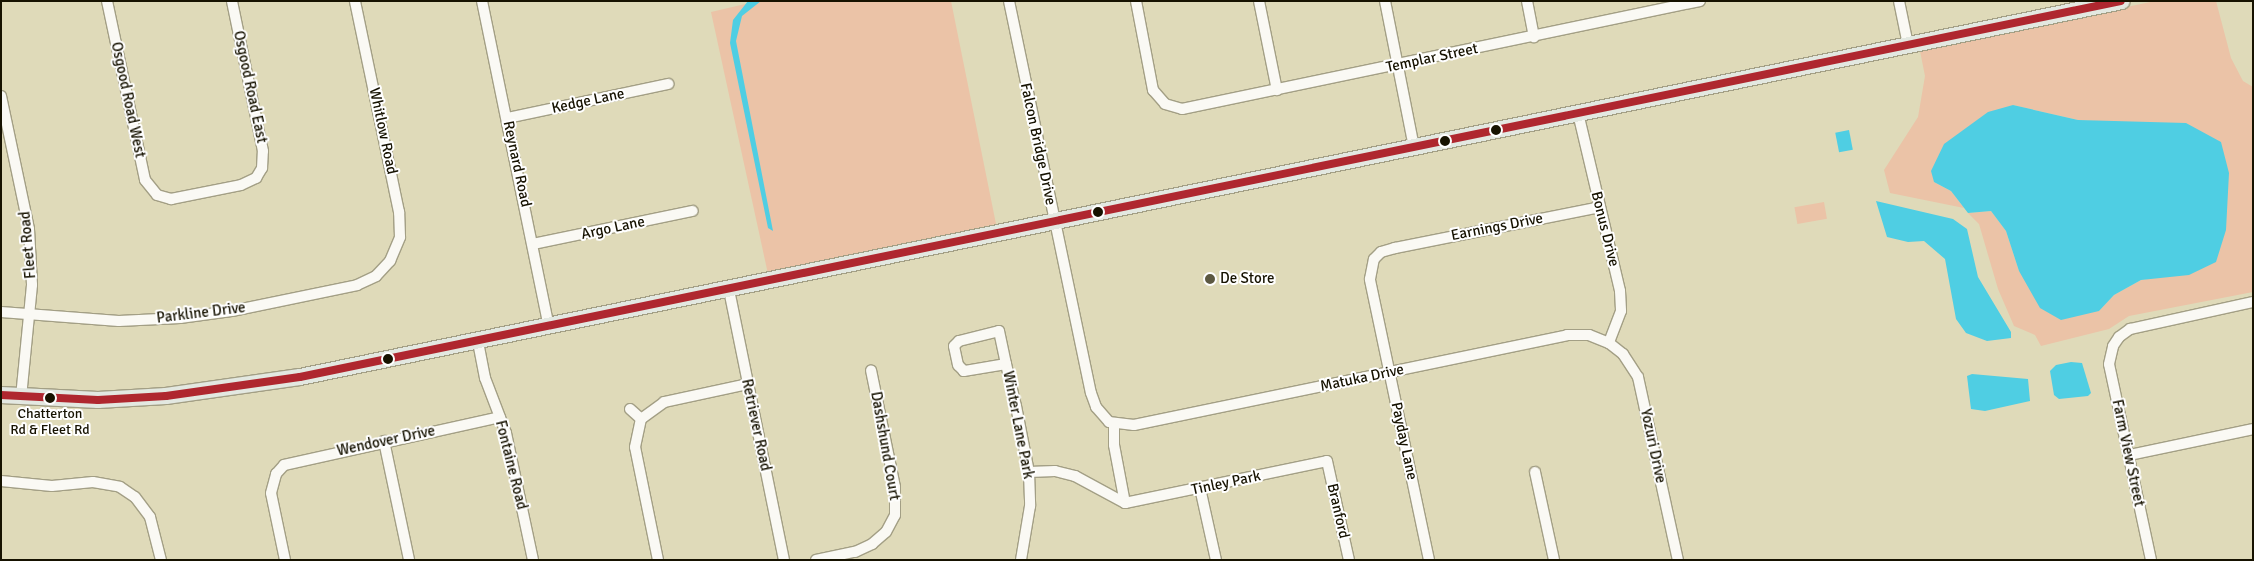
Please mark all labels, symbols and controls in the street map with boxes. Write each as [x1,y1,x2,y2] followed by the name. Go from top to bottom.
[229,29,271,145] street label: Osgood Road East
[1384,39,1480,77] street label: Templar Street
[107,40,149,160] street label: Osgood Road West
[1016,81,1060,207] street label: Falcon Bridge Drive
[550,85,626,117] street label: Kedge Lane
[365,86,401,176] street label: Whitlow Road
[499,119,535,209] street label: Reynard Road
[1491,125,1501,135] unlabelled marker
[1440,136,1450,146] unlabelled marker
[1587,190,1623,268] street label: Bonus Drive
[1093,207,1103,217] unlabelled marker
[1450,209,1544,245] street label: Earnings Drive
[16,210,40,280] street label: Fleet Road
[580,212,646,244] street label: Argo Lane
[1220,270,1275,288] place label: De Store
[1204,273,1216,285] marker: De Store
[155,299,247,327] street label: Parkline Drive
[383,354,393,364] unlabelled marker
[1319,360,1405,396] street label: Matuka Drive
[999,370,1037,480] street label: Winter Lane Park
[737,377,775,473] street label: Retriever Road
[867,390,903,502] street label: Dashshund Court
[45,393,55,403] marker: Chatterton Rd & Fleet Rd
[2108,398,2148,508] street label: Farm View Street
[1387,400,1421,482] street label: Payday Lane
[10,406,90,438] place label: Chatterton Rd & Fleet Rd
[1636,407,1670,485] street label: Yozuri Drive
[491,418,531,512] street label: Fontaine Road
[335,422,437,460] street label: Wendover Drive
[1190,467,1262,499] street label: Tinley Park
[1323,482,1353,540] street label: Branford

